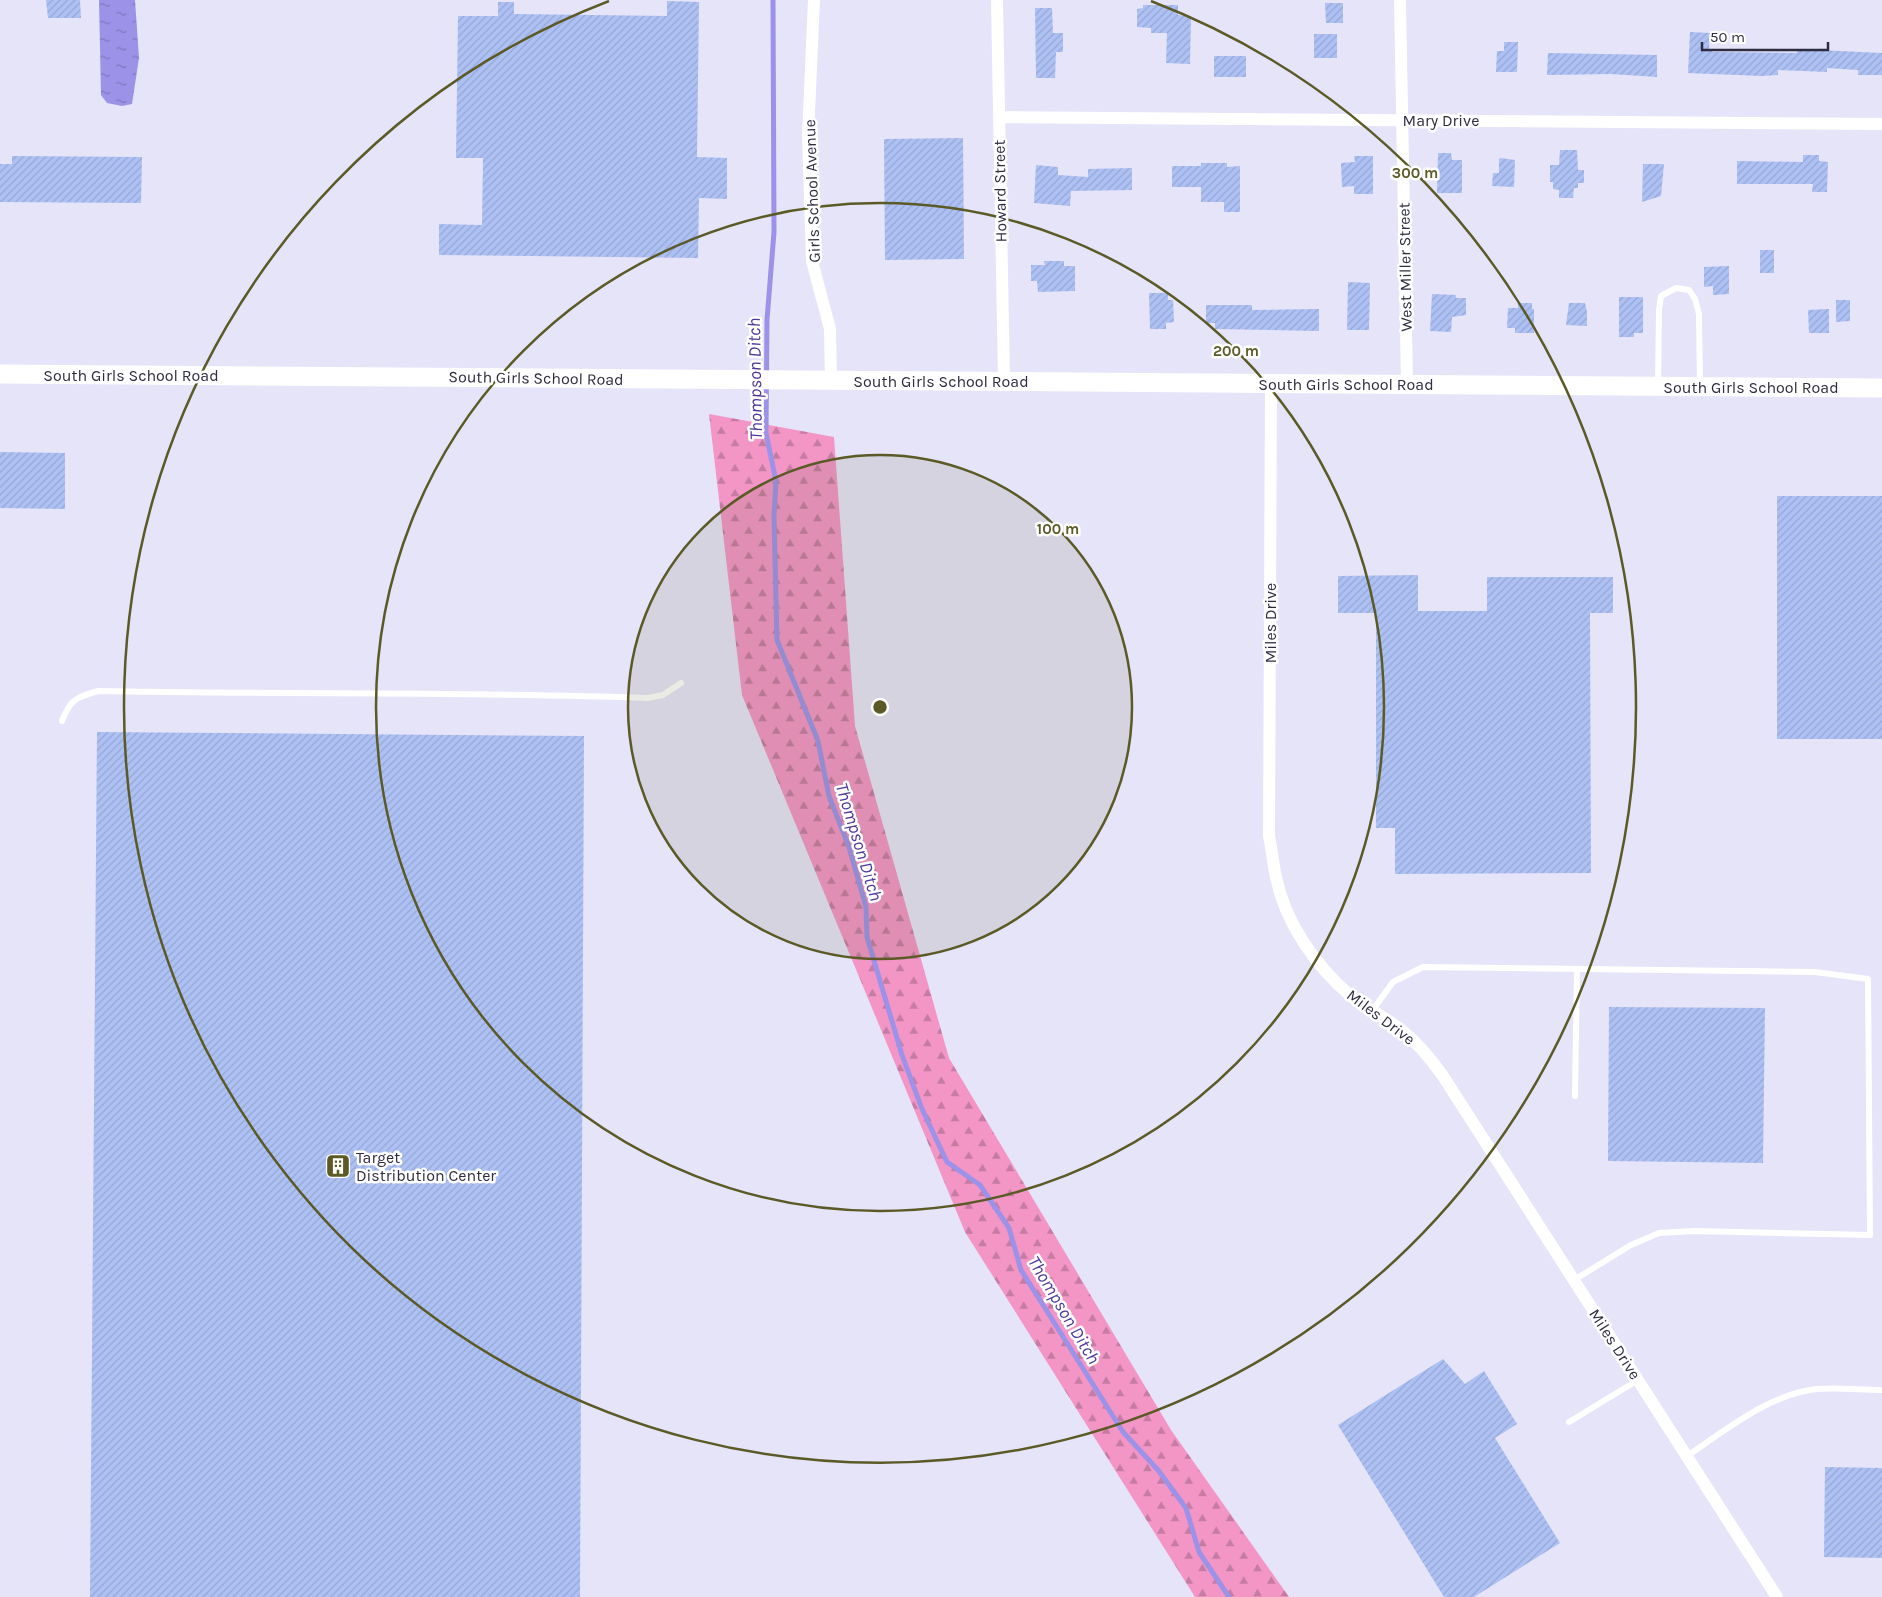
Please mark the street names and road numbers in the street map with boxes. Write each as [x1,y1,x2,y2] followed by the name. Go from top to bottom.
[1403,111,1479,130] street label: Mary Drive
[800,119,824,263] street label: Girls School Avenue
[990,139,1010,243] street label: Howard Street
[1394,202,1416,332] street label: West Miller Street
[43,366,219,385] street label: South Girls School Road
[448,367,624,389] street label: South Girls School Road
[853,372,1029,391] street label: South Girls School Road
[1258,375,1434,394] street label: South Girls School Road
[1663,378,1839,397] street label: South Girls School Road
[1261,583,1280,663] street label: Miles Drive
[1343,985,1419,1049] street label: Miles Drive
[1585,1305,1645,1383] street label: Miles Drive

